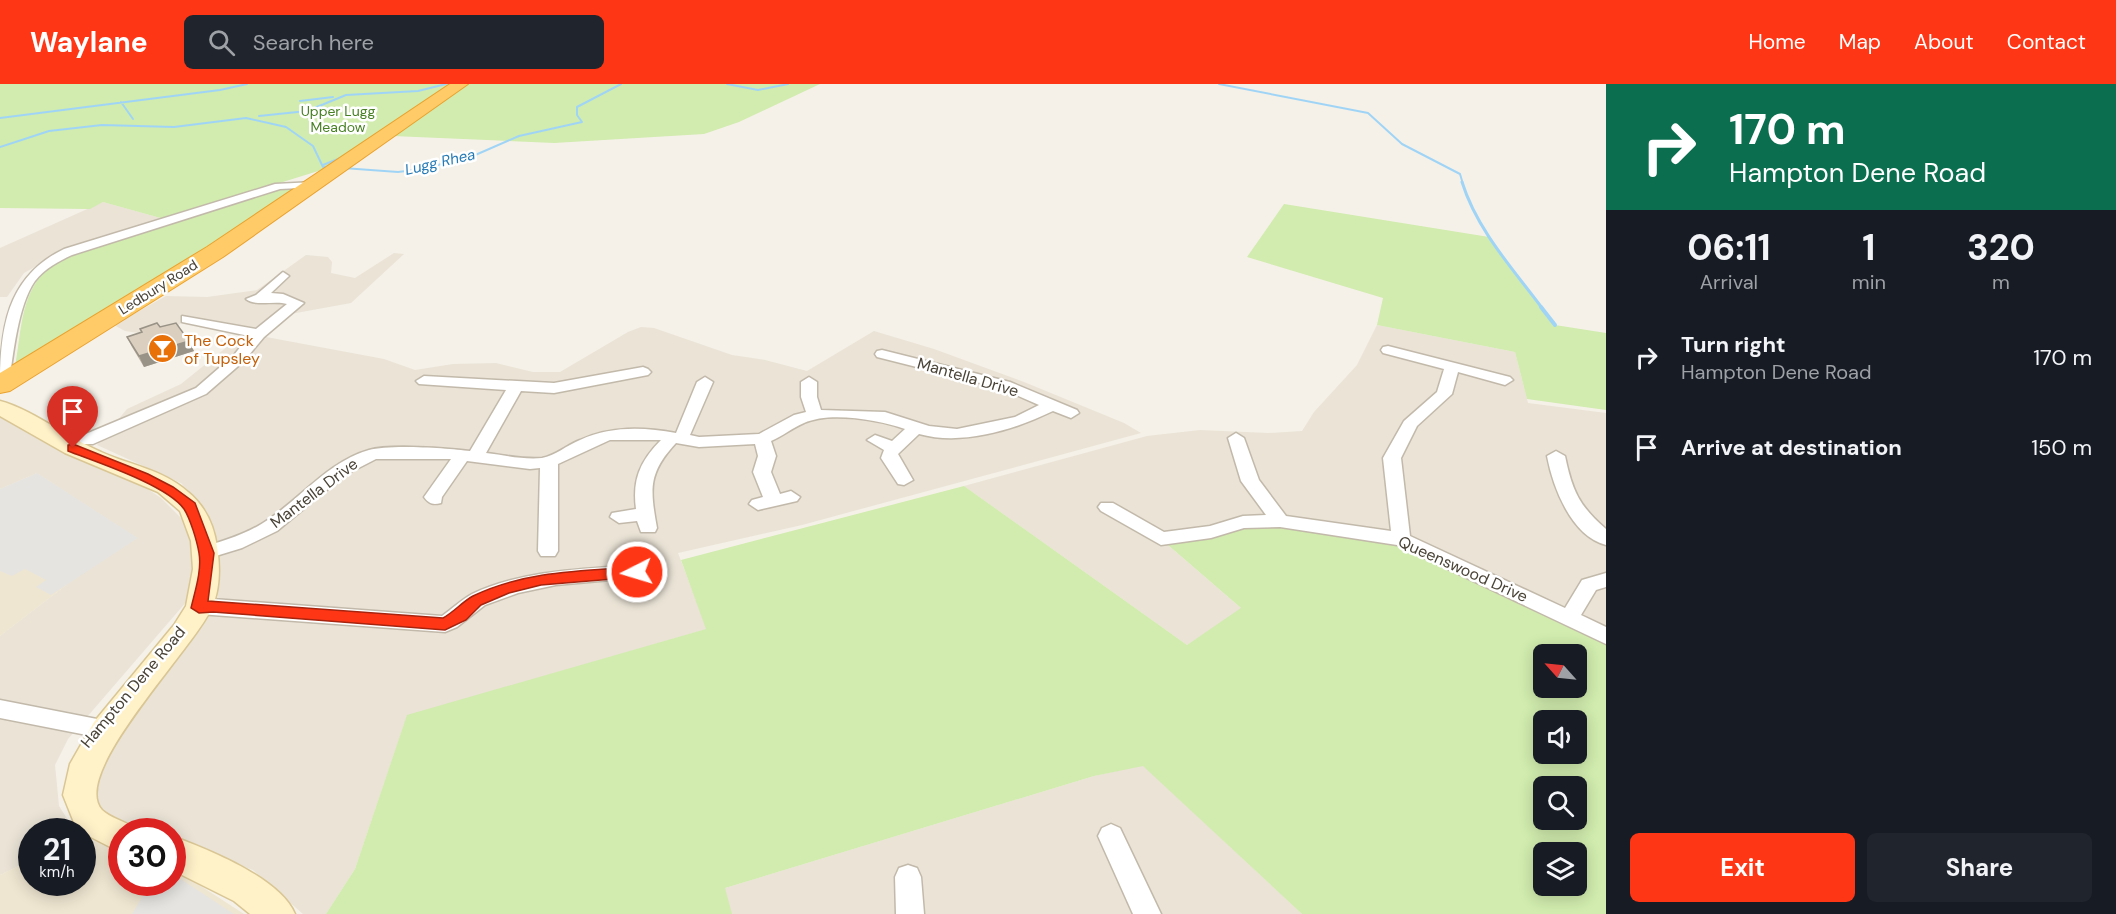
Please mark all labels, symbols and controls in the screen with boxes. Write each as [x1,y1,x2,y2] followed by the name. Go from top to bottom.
[184,15,604,69] search box
[30,24,148,61] text: Waylane
[205,26,238,59] icon: search
[253,28,374,57] text: Search here
[1748,28,1806,56] text: Home
[1839,28,1881,56] text: Map
[1914,28,1974,56] text: About
[2007,28,2086,56] text: Contact
[301,102,375,136] park label: Upper Lugg Meadow
[1729,102,1846,157] text: 170 m
[1630,108,1708,186] icon: right
[403,144,477,180] water label: Lugg Rhea
[1729,155,1986,190] text: Hampton Dene Road
[1687,224,1771,271] text: 06:11
[1862,224,1875,271] text: 1
[1967,224,2035,271] text: 320
[115,256,201,318] street label: Ledbury Road
[1700,269,1758,295] text: Arrival
[1852,269,1886,295] text: min
[1992,269,2010,295] text: m
[184,330,260,369] place label: The Cock of Tupsley
[1681,330,1786,359] text: Turn right
[147,333,179,365] bar icon: The Cock of Tupsley
[1630,341,1663,374] icon: right
[2033,343,2092,372] text: 170 m
[915,353,1021,401] street label: Mantella Drive
[1681,359,1872,385] text: Hampton Dene Road
[47,386,98,448] pin
[56,395,89,428] icon: arrive
[1630,431,1663,464] icon: arrive
[1681,433,1902,462] text: Arrive at destination
[2031,433,2092,462] text: 150 m
[266,453,362,533] street label: Mantella Drive
[1395,531,1531,607] street label: Queenswood Drive
[605,540,669,604] position arrow
[76,622,190,752] street label: Hampton Dene Road
[1533,644,1587,698] north arrow
[1533,644,1587,896] map controls
[1533,710,1587,764] button: sound
[1533,776,1587,830] button: search
[108,818,186,896] speed limit sign: 30
[43,830,71,869] text: 21
[1630,833,1855,902] button: Exit
[1867,833,2092,902] button: Share
[1533,842,1587,896] button: layers
[39,862,75,882] text: km/h

